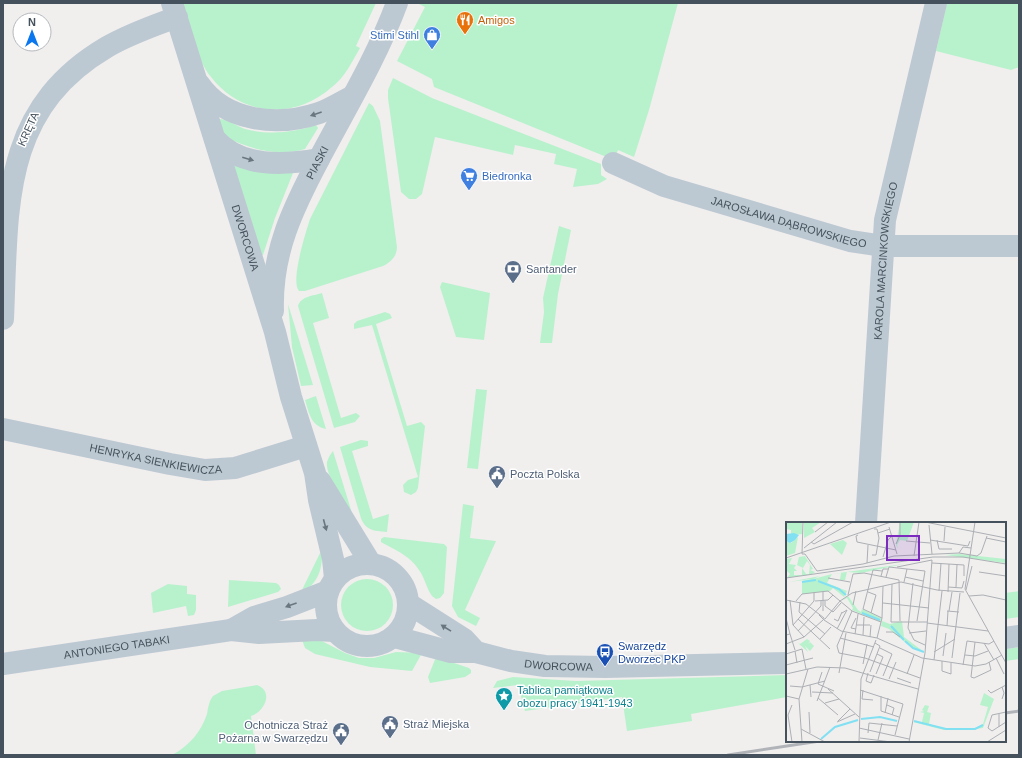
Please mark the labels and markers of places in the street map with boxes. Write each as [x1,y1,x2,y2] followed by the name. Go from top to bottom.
[455,10,475,35] restaurant icon: Amigos
[478,14,515,26] place label: Amigos
[422,25,442,50] shop icon: Stimi Stihl
[370,29,419,41] place label: Stimi Stihl
[459,166,479,191] supermarket icon: Biedronka
[482,170,532,182] place label: Biedronka
[503,259,523,284] bank icon: Santander
[526,263,577,275] place label: Santander
[487,464,507,489] public building icon: Poczta Polska
[510,468,581,480] place label: Poczta Polska
[618,640,686,665] place label: Swarzędz Dworzec PKP
[595,642,615,667] bus stop icon: Swarzędz Dworzec PKP
[517,684,633,709] place label: Tablica pamiątkowa obozu pracy 1941-1943
[494,686,514,711] place icon: Tablica pamiątkowa obozu pracy 1941-1943
[380,714,400,739] public building icon: Straż Miejska
[403,718,470,730] place label: Straż Miejska
[219,719,328,744] place label: Ochotnicza Straż Pożarna w Swarzędzu
[331,721,351,746] public building icon: Ochotnicza Straż Pożarna w Swarzędzu

